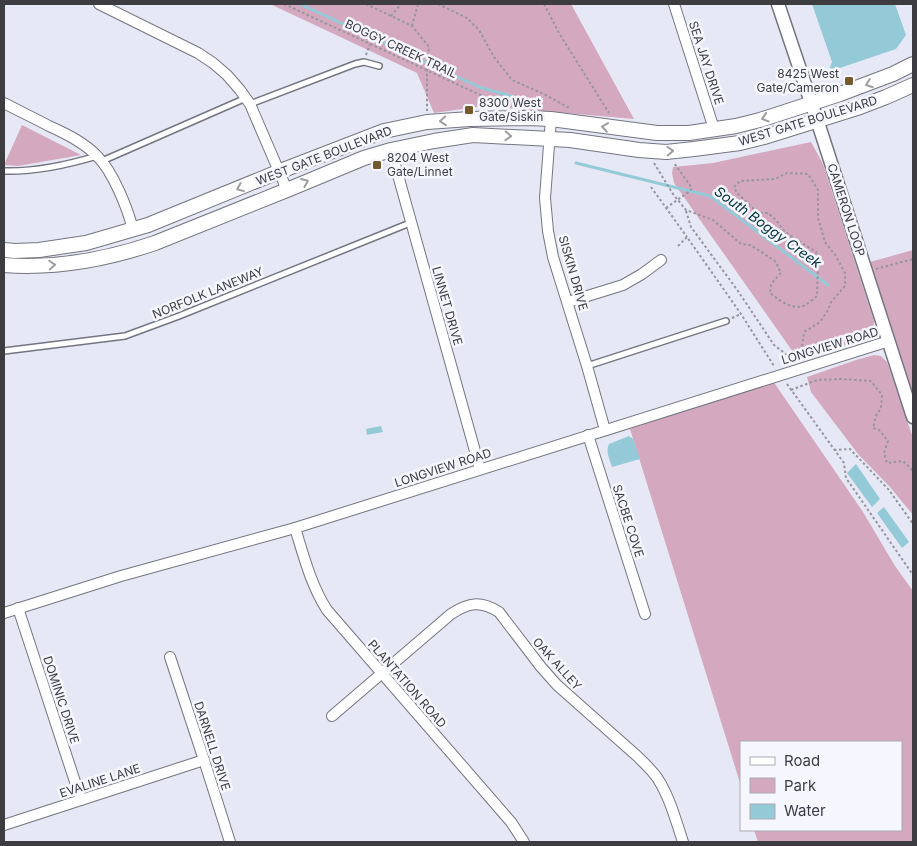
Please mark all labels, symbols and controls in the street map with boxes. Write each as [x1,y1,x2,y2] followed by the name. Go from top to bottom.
[343,16,460,81] street label: BOGGY CREEK TRAIL
[686,19,727,107] street label: SEA JAY DRIVE
[757,66,839,95] place label: 8425 West Gate/Cameron
[843,75,855,87] marker: 8425 West Gate/Cameron
[865,78,873,88] one-way arrow
[737,92,879,149] street label: WEST GATE BOULEVARD
[479,95,543,124] place label: 8300 West Gate/Siskin
[463,104,475,116] marker: 8300 West Gate/Siskin
[761,112,770,122] one-way arrow
[439,116,447,127] one-way arrow
[600,122,608,133] one-way arrow
[254,123,394,188] street label: WEST GATE BOULEVARD
[504,131,512,142] one-way arrow
[666,146,674,156] one-way arrow
[387,150,453,179] place label: 8204 West Gate/Linnet
[371,159,383,171] marker: 8204 West Gate/Linnet
[824,162,869,258] street label: CAMERON LOOP
[301,178,309,188] one-way arrow
[236,182,244,192] one-way arrow
[711,182,825,271] water label: South Boggy Creek
[556,234,591,312] street label: SISKIN DRIVE
[49,260,57,271] one-way arrow
[150,263,266,322] street label: NORFOLK LANEWAY
[429,265,466,347] street label: LINNET DRIVE
[780,324,880,367] street label: LONGVIEW ROAD
[393,445,493,490] street label: LONGVIEW ROAD
[610,482,647,559] street label: SACBE COVE
[530,634,585,693] street label: OAK ALLEY
[365,637,450,731] street label: PLANTATION ROAD
[40,654,83,746] street label: DOMINIC DRIVE
[191,700,234,792] street label: DARNELL DRIVE
[740,741,902,831] legend
[784,751,820,770] text: Road
[58,760,142,801] street label: EVALINE LANE
[784,776,817,795] text: Park
[784,801,826,820] text: Water

